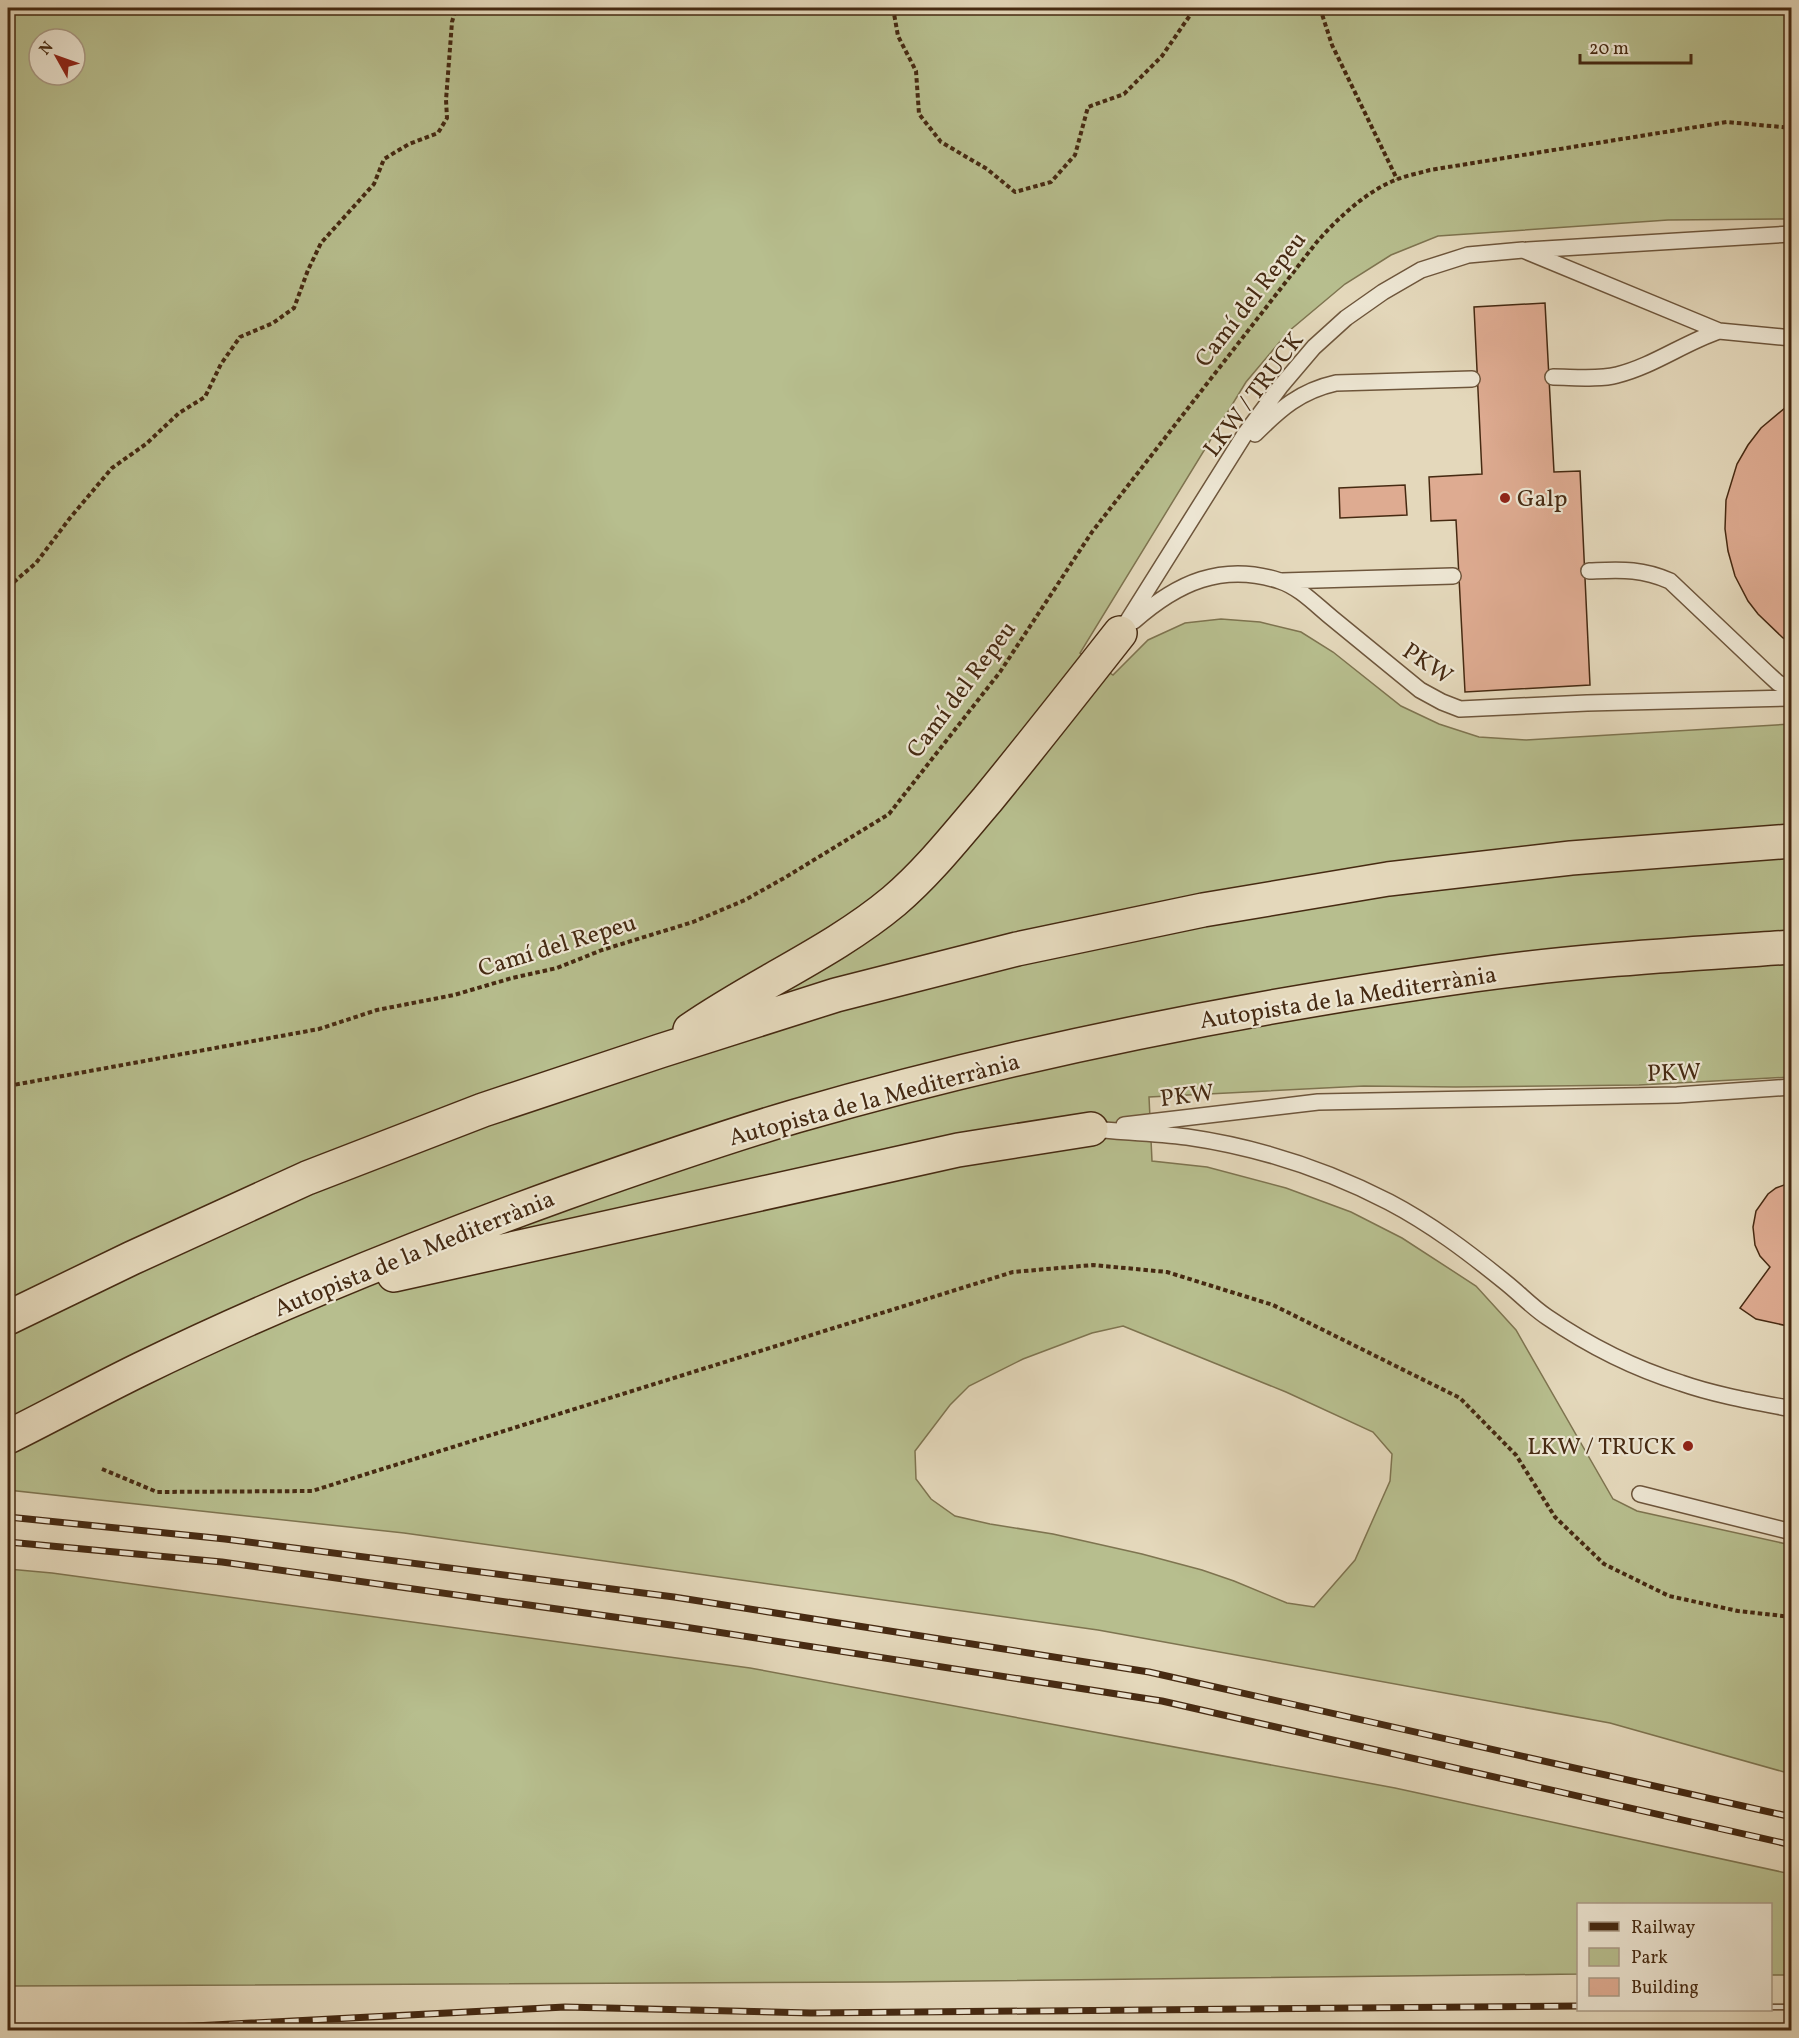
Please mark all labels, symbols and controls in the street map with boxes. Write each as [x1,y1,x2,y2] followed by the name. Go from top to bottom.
[27,27,87,87] north arrow
[1580,27,1691,65] scale bar
[35,37,59,60] text: N
[1589,37,1629,62] text: 20 m
[1188,225,1315,375] street label: Camí del Repeu
[1196,326,1313,465] street label: LKW / TRUCK
[1517,483,1567,517] place label: Galp
[1498,491,1512,505] marker: Galp
[900,615,1025,766] street label: Camí del Repeu
[1395,635,1459,694] street label: PKW
[474,907,641,987] street label: Camí del Repeu
[1197,959,1499,1039] street label: Autopista de la Mediterrània
[725,1046,1024,1156] street label: Autopista de la Mediterrània
[1646,1056,1702,1092] street label: PKW
[1158,1077,1216,1117] street label: PKW
[269,1183,560,1327] street label: Autopista de la Mediterrània
[1527,1431,1676,1465] place label: LKW / TRUCK
[1681,1439,1695,1453] marker: LKW / TRUCK
[1577,1903,1772,2011] legend
[1631,1916,1695,1941] text: Railway
[1631,1946,1668,1971] text: Park
[1631,1976,1699,2001] text: Building

